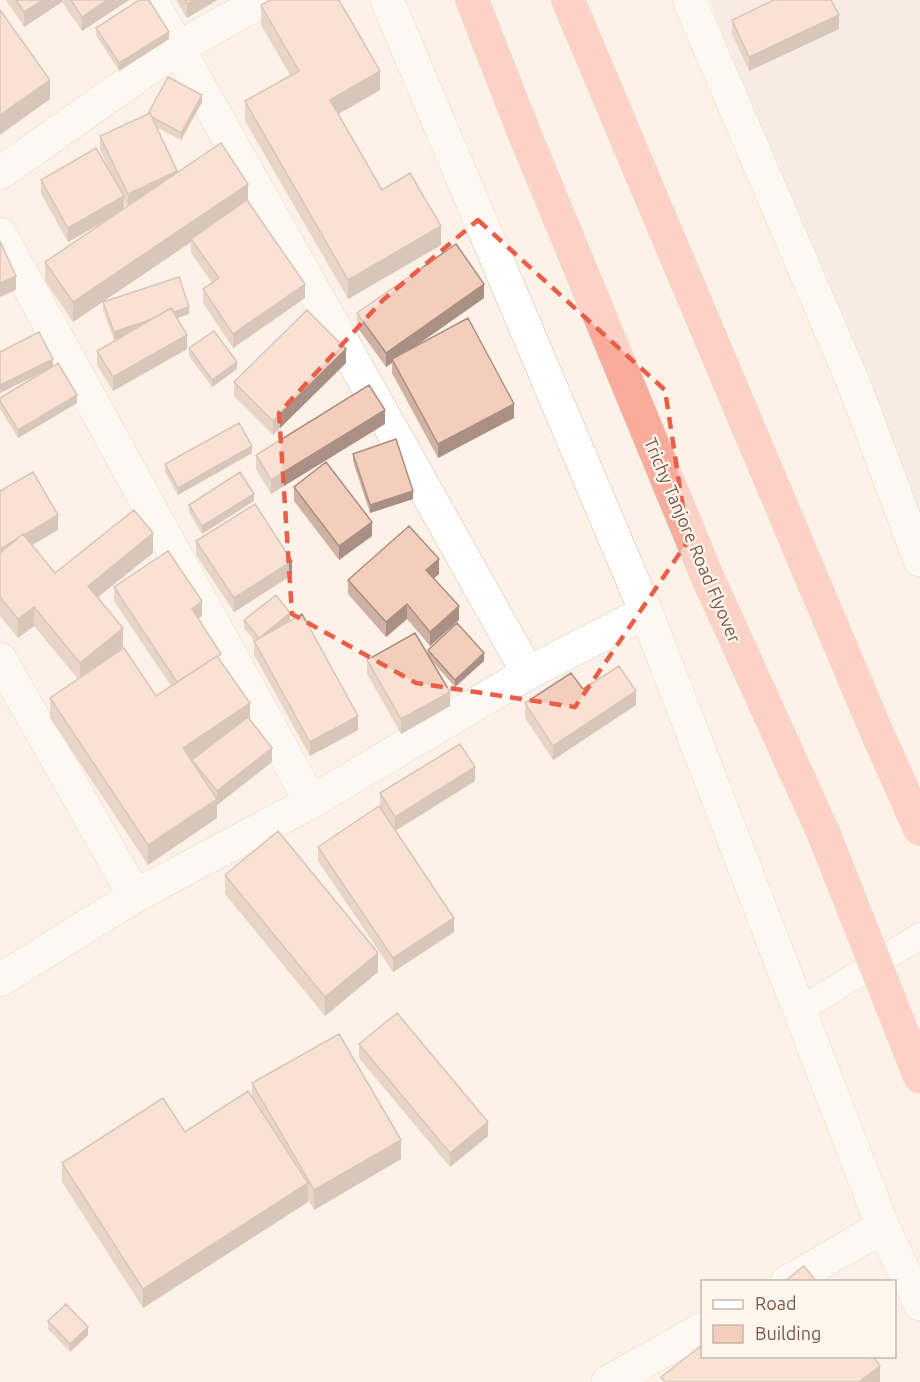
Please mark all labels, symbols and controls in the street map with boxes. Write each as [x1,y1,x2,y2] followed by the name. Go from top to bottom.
[641,434,745,646] street label: Trichy Tanjore Road Flyover
[701,1280,896,1358] legend
[755,1293,797,1313] text: Road
[755,1323,821,1343] text: Building

